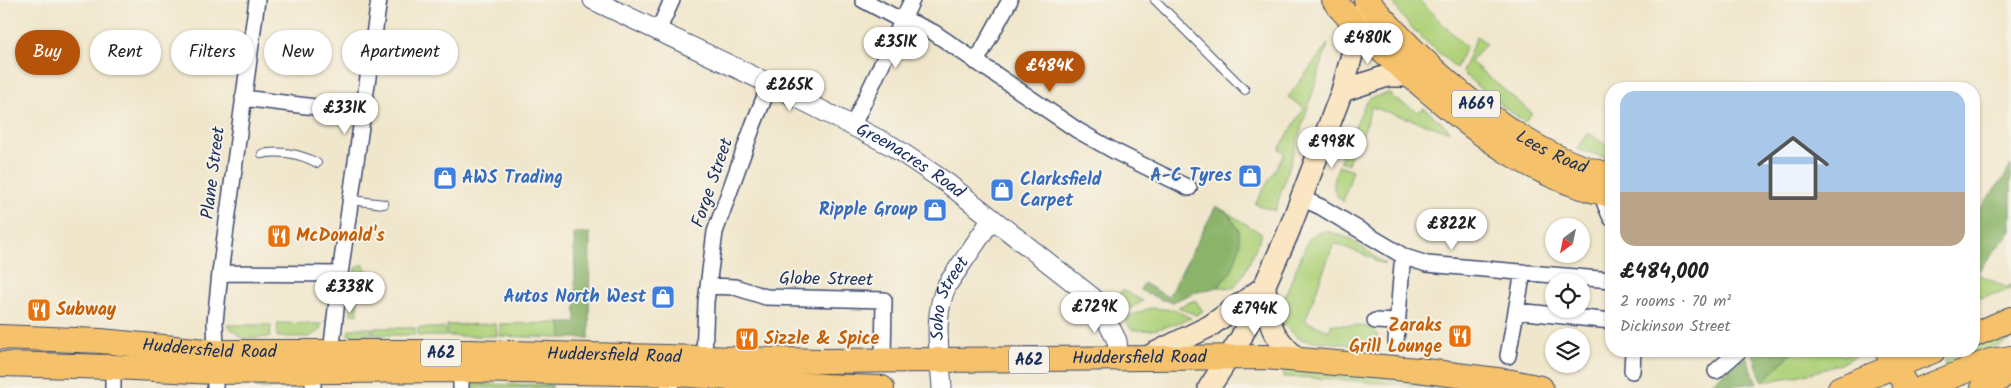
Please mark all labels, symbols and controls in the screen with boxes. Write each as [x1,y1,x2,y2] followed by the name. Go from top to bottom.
[1333,22,1403,65] pin: £480K
[1344,26,1392,51] text: £480K
[861,27,931,69] pin: £351K
[15,30,80,75] chip: Buy
[90,30,161,75] chip: Rent
[171,30,254,75] chip: Filters
[264,30,332,75] chip: New
[342,30,458,75] chip: Apartment
[874,30,918,55] text: £351K
[1015,51,1085,93] pin: £484K
[1026,54,1074,79] text: £484K
[755,70,825,112] pin: £265K
[766,73,814,98] text: £265K
[1452,90,1500,118] road number: A669
[310,92,380,135] pin: £331K
[323,96,367,121] text: £331K
[851,115,972,207] street label: Greenacres Road
[1510,123,1592,183] street label: Lees Road
[1748,123,1838,213] icon: home
[194,124,234,221] street label: Plane Street
[1297,126,1367,169] pin: £998K
[1309,130,1355,155] text: £998K
[684,133,742,232] street label: Forge Street
[1150,162,1233,191] place label: A-C Tyres
[1237,163,1263,189] shop icon: A-C Tyres
[462,164,563,193] place label: AWS Trading
[432,165,458,191] shop icon: AWS Trading
[1020,166,1102,216] place label: Clarksfield Carpet
[989,177,1015,203] shop icon: Clarksfield Carpet
[819,196,918,225] place label: Ripple Group
[922,197,948,223] shop icon: Ripple Group
[1417,208,1487,251] pin: £822K
[1427,212,1477,237] text: £822K
[1545,218,1590,262] north arrow
[1545,218,1590,373] map controls
[296,222,385,251] place label: McDonald's
[266,223,292,249] restaurant icon: McDonald's
[924,250,978,341] street label: Soho Street
[1620,256,1708,289] text: £484,000
[779,265,874,295] street label: Globe Street
[315,272,385,314] pin: £338K
[1545,273,1590,318] button: locate
[326,275,374,300] text: £338K
[504,283,647,312] place label: Autos North West
[650,284,676,310] shop icon: Autos North West
[1620,289,1731,314] text: 2 rooms · 70 m²
[1060,292,1130,334] pin: £729K
[1220,294,1290,336] pin: £794K
[1072,295,1118,320] text: £729K
[56,296,117,325] place label: Subway
[26,297,52,323] restaurant icon: Subway
[1232,297,1278,322] text: £794K
[1349,312,1443,362] place label: Zaraks Grill Lounge
[1620,314,1731,339] text: Dickinson Street
[1447,323,1473,349] restaurant icon: Zaraks Grill Lounge
[764,325,880,354] place label: Sizzle & Spice
[734,326,760,352] restaurant icon: Sizzle & Spice
[1545,328,1590,373] button: layers
[141,331,278,367] street label: Huddersfield Road
[421,339,461,366] road number: A62
[547,340,683,372] street label: Huddersfield Road
[1072,343,1208,373] street label: Huddersfield Road
[1009,346,1049,374] road number: A62

